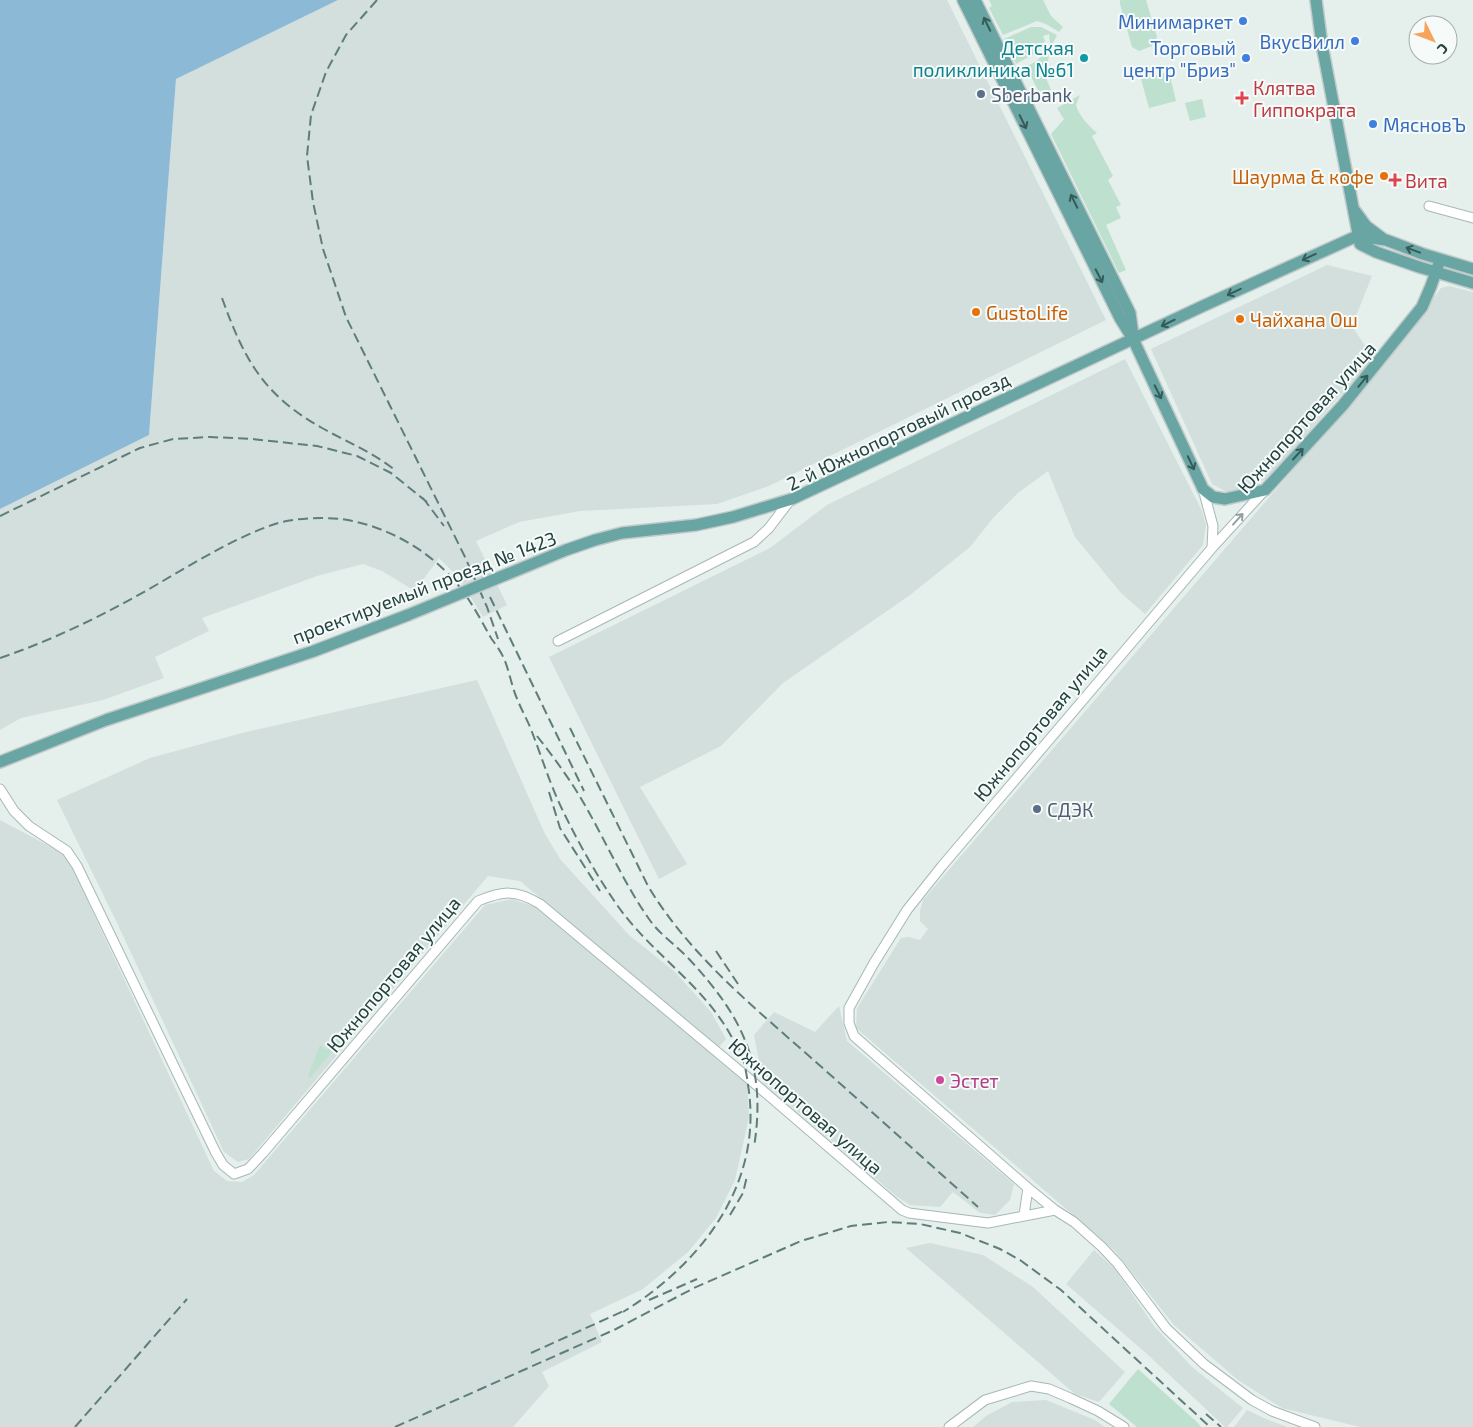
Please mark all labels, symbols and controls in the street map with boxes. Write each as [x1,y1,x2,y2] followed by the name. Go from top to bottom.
[1118,10,1233,33] place label: Минимаркет
[1237,15,1249,27] marker: Минимаркет
[1408,15,1458,65] north arrow
[982,17,991,32] one-way arrow
[1259,30,1345,54] place label: ВкусВилл
[1349,35,1361,47] marker: ВкусВилл
[913,36,1074,81] place label: Детская поликлиника №61
[1123,36,1236,81] place label: Торговый центр "Бриз"
[1434,40,1452,58] text: С
[1078,52,1090,64] marker: Детская поликлиника №61
[1240,52,1252,64] marker: Торговый центр "Бриз"
[1253,76,1356,121] place label: Клятва Гиппократа
[991,83,1073,106] place label: Sberbank
[975,88,987,100] marker: Sberbank
[1235,91,1249,105] marker: Клятва Гиппократа
[1383,113,1466,136] place label: МясновЪ
[1019,114,1028,129] one-way arrow
[1367,118,1379,130] marker: МясновЪ
[1232,165,1374,189] place label: Шаурма & кофе
[1405,169,1448,192] place label: Вита
[1378,170,1390,182] marker: Шаурма & кофе
[1389,174,1401,186] marker: Вита
[1069,194,1078,209] one-way arrow
[1405,245,1421,254] one-way arrow
[1302,253,1317,263] one-way arrow
[1095,268,1104,283] one-way arrow
[1227,287,1242,297] one-way arrow
[986,301,1068,324] place label: GustoLife
[970,306,982,318] marker: GustoLife
[1250,308,1358,331] place label: Чайхана Ош
[1234,313,1246,325] marker: Чайхана Ош
[1161,319,1176,328] one-way arrow
[1232,336,1381,498] street label: Южнопортовая улица
[783,367,1013,495] street label: 2-й Южнопортовый проезд
[1358,374,1369,387] one-way arrow
[1153,385,1163,400] one-way arrow
[1292,448,1304,460] one-way arrow
[1186,456,1196,471] one-way arrow
[1232,512,1244,525] one-way arrow
[289,526,560,649] street label: проектируемый проезд № 1423
[968,641,1113,806] street label: Южнопортовая улица
[1047,798,1093,821] place label: СДЭК
[1031,803,1043,815] marker: СДЭК
[321,892,466,1057] street label: Южнопортовая улица
[724,1033,888,1180] street label: Южнопортовая улица
[950,1069,999,1092] place label: Эстет
[934,1074,946,1086] marker: Эстет

